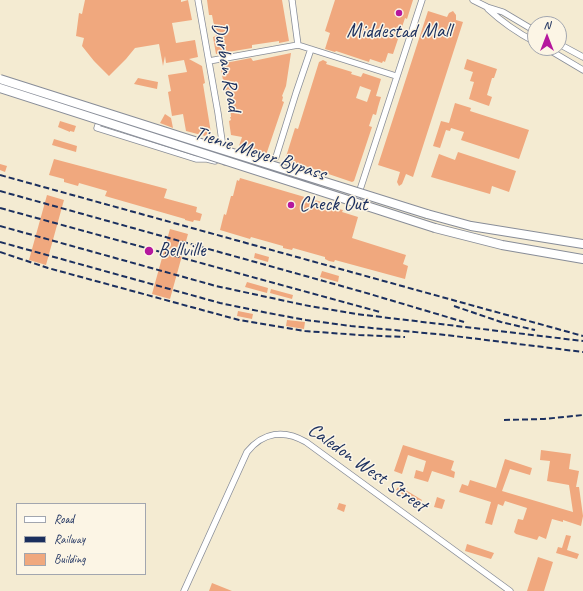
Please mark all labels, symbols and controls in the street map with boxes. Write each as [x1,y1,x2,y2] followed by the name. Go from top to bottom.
[394,8,404,18] marker: Middestad Mall
[527,16,567,56] north arrow
[544,18,550,32] text: N
[347,20,451,44] place label: Middestad Mall
[206,21,246,113] street label: Durban Road
[191,121,329,187] street label: Tienie Meyer Bypass
[299,193,367,217] place label: Check Out
[286,200,296,210] marker: Check Out
[158,239,205,263] place label: Bellville
[143,245,155,257] marker: Bellville
[303,418,431,518] street label: Caledon West Street
[16,503,146,575] legend
[54,511,74,527] text: Road
[54,531,85,547] text: Railway
[54,551,86,567] text: Building

